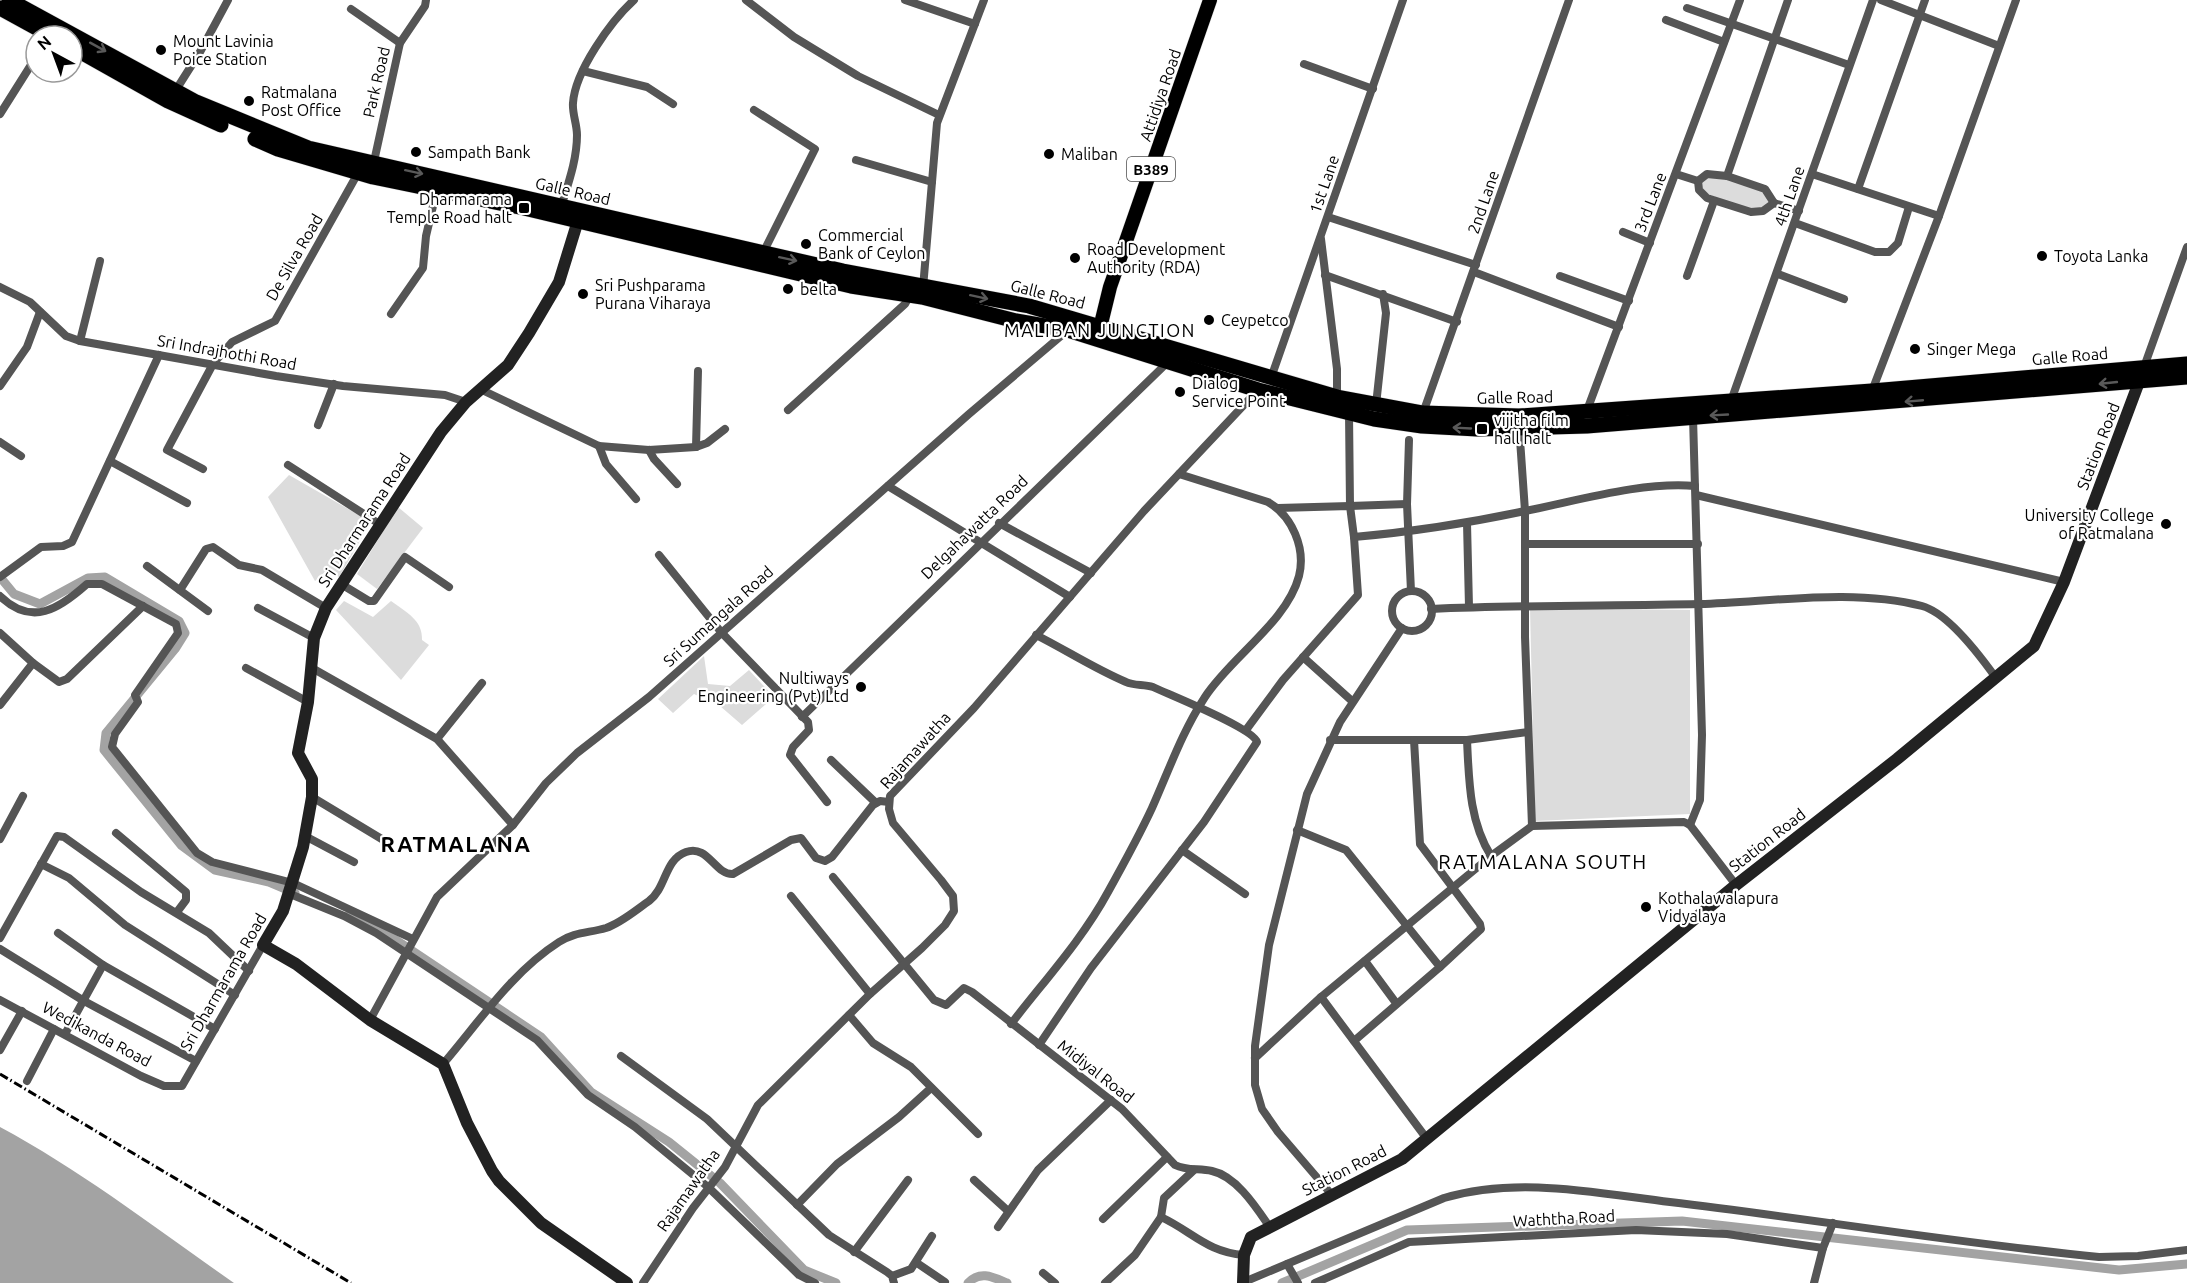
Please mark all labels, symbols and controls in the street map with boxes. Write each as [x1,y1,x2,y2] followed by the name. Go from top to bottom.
[24,24,84,84] north arrow
[34,32,55,53] text: N
[173,32,274,68] place label: Mount Lavinia Poice Station
[89,42,107,53] one-way arrow
[154,43,168,57] marker: Mount Lavinia Poice Station
[359,45,393,119] street label: Park Road
[1136,46,1184,144] street label: Attidiya Road
[261,83,341,119] place label: Ratmalana Post Office
[242,94,256,108] marker: Ratmalana Post Office
[428,143,531,161] place label: Sampath Bank
[409,145,423,159] marker: Sampath Bank
[1061,145,1118,163] place label: Maliban
[1042,147,1056,161] marker: Maliban
[1306,153,1342,215] street label: 1st Lane
[1127,157,1175,181] road number: B389
[1770,164,1808,228] street label: 4th Lane
[404,167,423,178] one-way arrow
[1464,168,1502,236] street label: 2nd Lane
[1630,170,1670,234] street label: 3rd Lane
[534,174,612,208] street label: Galle Road
[387,190,513,226] place label: Dharmarama Temple Road halt
[517,201,531,215] marker: Dharmarama Temple Road halt
[262,211,326,303] street label: De Silva Road
[818,226,925,262] place label: Commercial Bank of Ceylon
[799,237,813,251] marker: Commercial Bank of Ceylon
[1087,240,1226,277] place label: Road Development Authority (RDA)
[2054,247,2148,265] place label: Toyota Lanka
[2035,249,2049,263] marker: Toyota Lanka
[1068,251,1082,265] marker: Road Development Authority (RDA)
[778,253,797,265] one-way arrow
[595,276,711,312] place label: Sri Pushparama Purana Viharaya
[1009,276,1087,312] street label: Galle Road
[800,280,837,298] place label: belta
[781,282,795,296] marker: belta
[576,287,590,301] marker: Sri Pushparama Purana Viharaya
[969,292,988,303] one-way arrow
[1221,311,1289,329] place label: Ceypetco
[1202,313,1216,327] marker: Ceypetco
[1004,320,1196,340] district label: MALIBAN JUNCTION
[156,331,298,373] street label: Sri Indrajhothi Road
[1927,340,2016,358] place label: Singer Mega
[1908,342,1922,356] marker: Singer Mega
[2031,344,2109,368] street label: Galle Road
[1192,374,1286,410] place label: Dialog Service Point
[2098,378,2118,389] one-way arrow
[1173,385,1187,399] marker: Dialog Service Point
[1477,387,1553,407] street label: Galle Road
[1904,396,1924,407] one-way arrow
[2073,400,2123,492] street label: Station Road
[1710,410,1730,421] one-way arrow
[1494,411,1569,447] place label: vijitha film hall halt
[1452,422,1472,433] one-way arrow
[1475,422,1489,436] marker: vijitha film hall halt
[314,450,414,590] street label: Sri Dharmarama Road
[917,472,1031,582] street label: Delgahawatta Road
[2024,506,2154,542] place label: University College of Ratmalana
[2159,517,2173,531] marker: University College of Ratmalana
[660,562,776,670] street label: Sri Sumangala Road
[698,669,849,706] place label: Nultiways Engineering (Pvt) Ltd
[854,680,868,694] marker: Nultiways Engineering (Pvt) Ltd
[876,708,954,792] street label: Rajamawatha
[1725,805,1809,875] street label: Station Road
[381,831,531,856] district label: RATMALANA
[1438,850,1648,873] district label: RATMALANA SOUTH
[1658,889,1779,925] place label: Kothalawalapura Vidyalaya
[1639,900,1653,914] marker: Kothalawalapura Vidyalaya
[176,910,270,1054] street label: Sri Dharmarama Road
[40,998,154,1070] street label: Wedikanda Road
[1054,1036,1138,1106] street label: Midiyal Road
[1299,1141,1389,1199] street label: Station Road
[653,1145,723,1235] street label: Rajamawatha
[1512,1206,1616,1230] street label: Waththa Road

